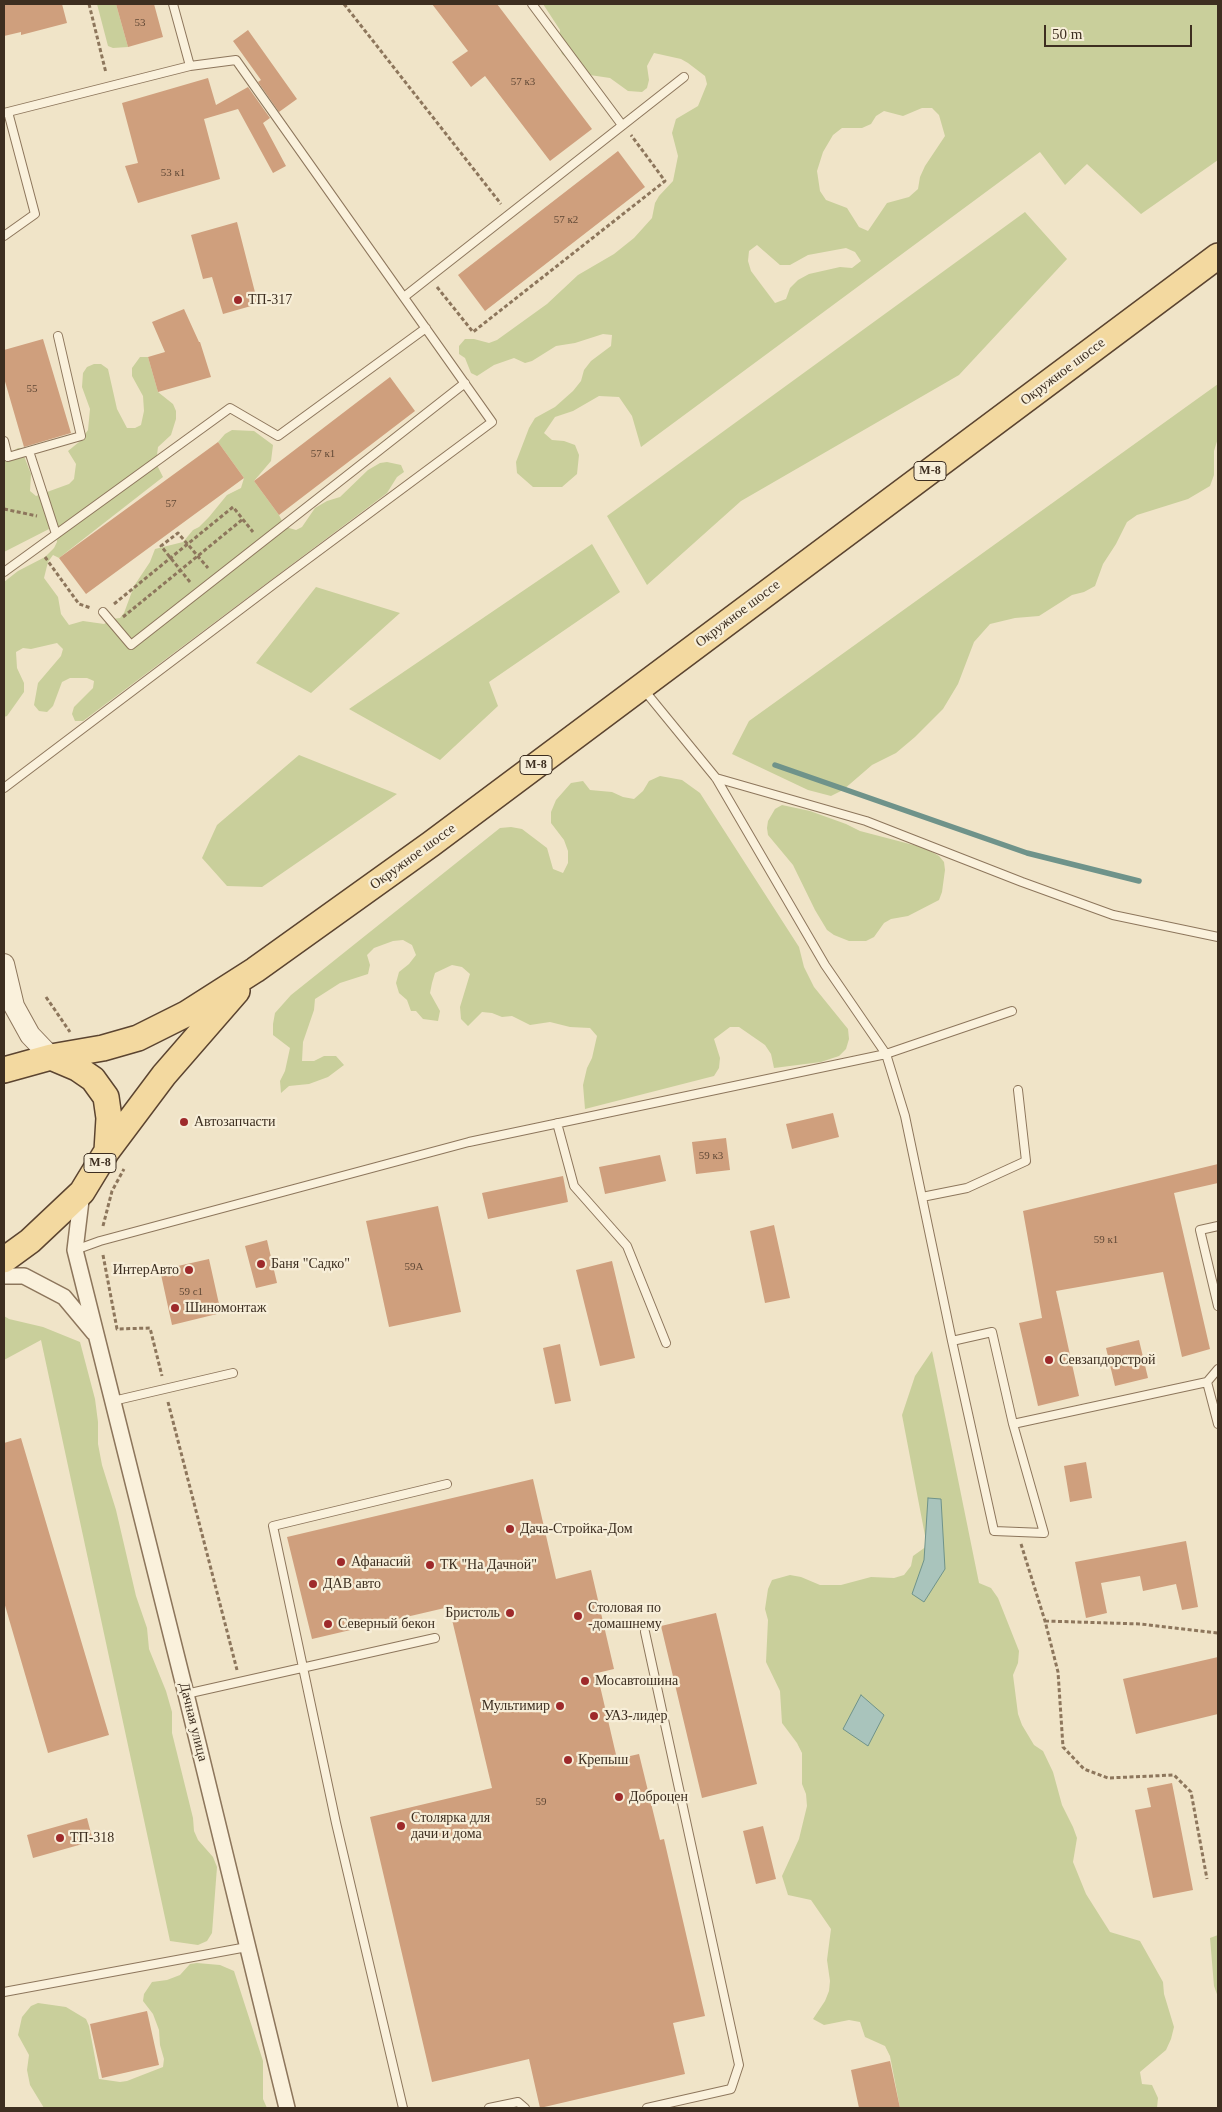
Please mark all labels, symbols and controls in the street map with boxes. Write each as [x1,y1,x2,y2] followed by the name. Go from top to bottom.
[1047,15,1194,47] scale bar
[134,16,146,30] house number: 53
[1052,26,1082,42] text: 50 m
[511,75,535,89] house number: 57 к3
[161,166,185,180] house number: 53 к1
[554,213,578,227] house number: 57 к2
[248,292,292,308] place label: ТП-317
[232,294,244,306] marker: ТП-317
[1017,335,1109,409] street label: Окружное шоссе
[27,382,38,396] house number: 55
[311,447,335,461] house number: 57 к1
[914,462,946,481] road number: М-8
[166,497,177,511] house number: 57
[692,577,784,651] street label: Окружное шоссе
[520,756,552,774] road number: М-8
[367,820,459,894] street label: Окружное шоссе
[194,1114,275,1130] place label: Автозапчасти
[178,1116,190,1128] marker: Автозапчасти
[699,1149,723,1163] house number: 59 к3
[84,1154,116,1172] road number: М-8
[1094,1233,1118,1247] house number: 59 к1
[271,1256,350,1272] place label: Баня "Садко"
[255,1258,267,1270] marker: Баня "Садко"
[405,1260,423,1274] house number: 59А
[113,1262,179,1278] place label: ИнтерАвто
[183,1264,195,1276] marker: ИнтерАвто
[179,1285,203,1299] house number: 59 с1
[185,1300,266,1316] place label: Шиномонтаж
[169,1302,181,1314] marker: Шиномонтаж
[1059,1352,1156,1368] place label: Севзапдорстрой
[1043,1354,1055,1366] marker: Севзапдорстрой
[520,1521,633,1537] place label: Дача-Стройка-Дом
[504,1523,516,1535] marker: Дача-Стройка-Дом
[351,1554,411,1570] place label: Афанасий
[335,1556,347,1568] marker: Афанасий
[440,1557,537,1573] place label: ТК "На Дачной"
[424,1559,436,1571] marker: ТК "На Дачной"
[323,1576,381,1592] place label: ДАВ авто
[307,1578,319,1590] marker: ДАВ авто
[588,1600,662,1632] place label: Столовая по -домашнему
[445,1605,500,1621] place label: Бристоль
[504,1607,516,1619] marker: Бристоль
[572,1610,584,1622] marker: Столовая по -домашнему
[338,1616,435,1632] place label: Северный бекон
[322,1618,334,1630] marker: Северный бекон
[595,1673,678,1689] place label: Мосавтошина
[579,1675,591,1687] marker: Мосавтошина
[175,1681,211,1763] street label: Дачная улица
[482,1698,550,1714] place label: Мультимир
[554,1700,566,1712] marker: Мультимир
[604,1708,667,1724] place label: УАЗ-лидер
[588,1710,600,1722] marker: УАЗ-лидер
[578,1752,628,1768] place label: Крепыш
[562,1754,574,1766] marker: Крепыш
[629,1789,688,1805] place label: Доброцен
[613,1791,625,1803] marker: Доброцен
[536,1795,546,1809] house number: 59
[411,1810,490,1842] place label: Столярка для дачи и дома
[395,1820,407,1832] marker: Столярка для дачи и дома
[70,1830,114,1846] place label: ТП-318
[54,1832,66,1844] marker: ТП-318

